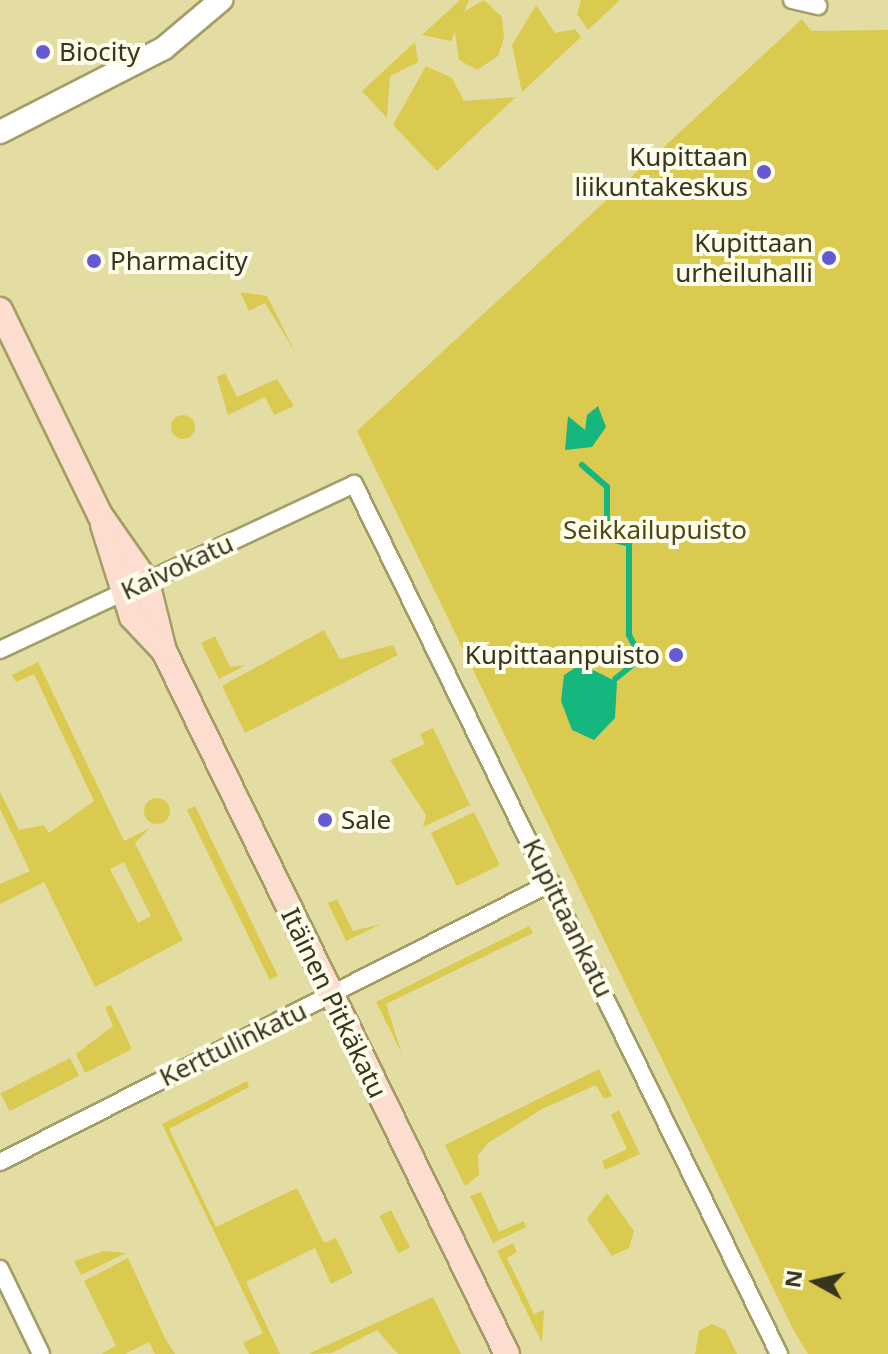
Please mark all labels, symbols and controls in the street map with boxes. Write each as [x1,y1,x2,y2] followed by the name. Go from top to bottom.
[59,36,140,68] place label: Biocity
[34,43,52,61] marker: Biocity
[574,141,748,202] place label: Kupittaan liikuntakeskus
[755,163,773,181] marker: Kupittaan liikuntakeskus
[675,227,813,288] place label: Kupittaan urheiluhalli
[110,245,248,277] place label: Pharmacity
[820,249,838,267] marker: Kupittaan urheiluhalli
[85,252,103,270] marker: Pharmacity
[563,514,747,546] park label: Seikkailupuisto
[116,527,238,607] street label: Kaivokatu
[465,639,660,671] place label: Kupittaanpuisto
[667,646,685,664] marker: Kupittaanpuisto
[341,804,391,836] place label: Sale
[316,811,334,829] marker: Sale
[516,834,620,1002] street label: Kupittaankatu
[275,903,393,1103] street label: Itäinen Pitkäkatu
[154,995,312,1093] street label: Kerttulinkatu
[776,1242,856,1322] north arrow
[776,1268,808,1290] text: N

